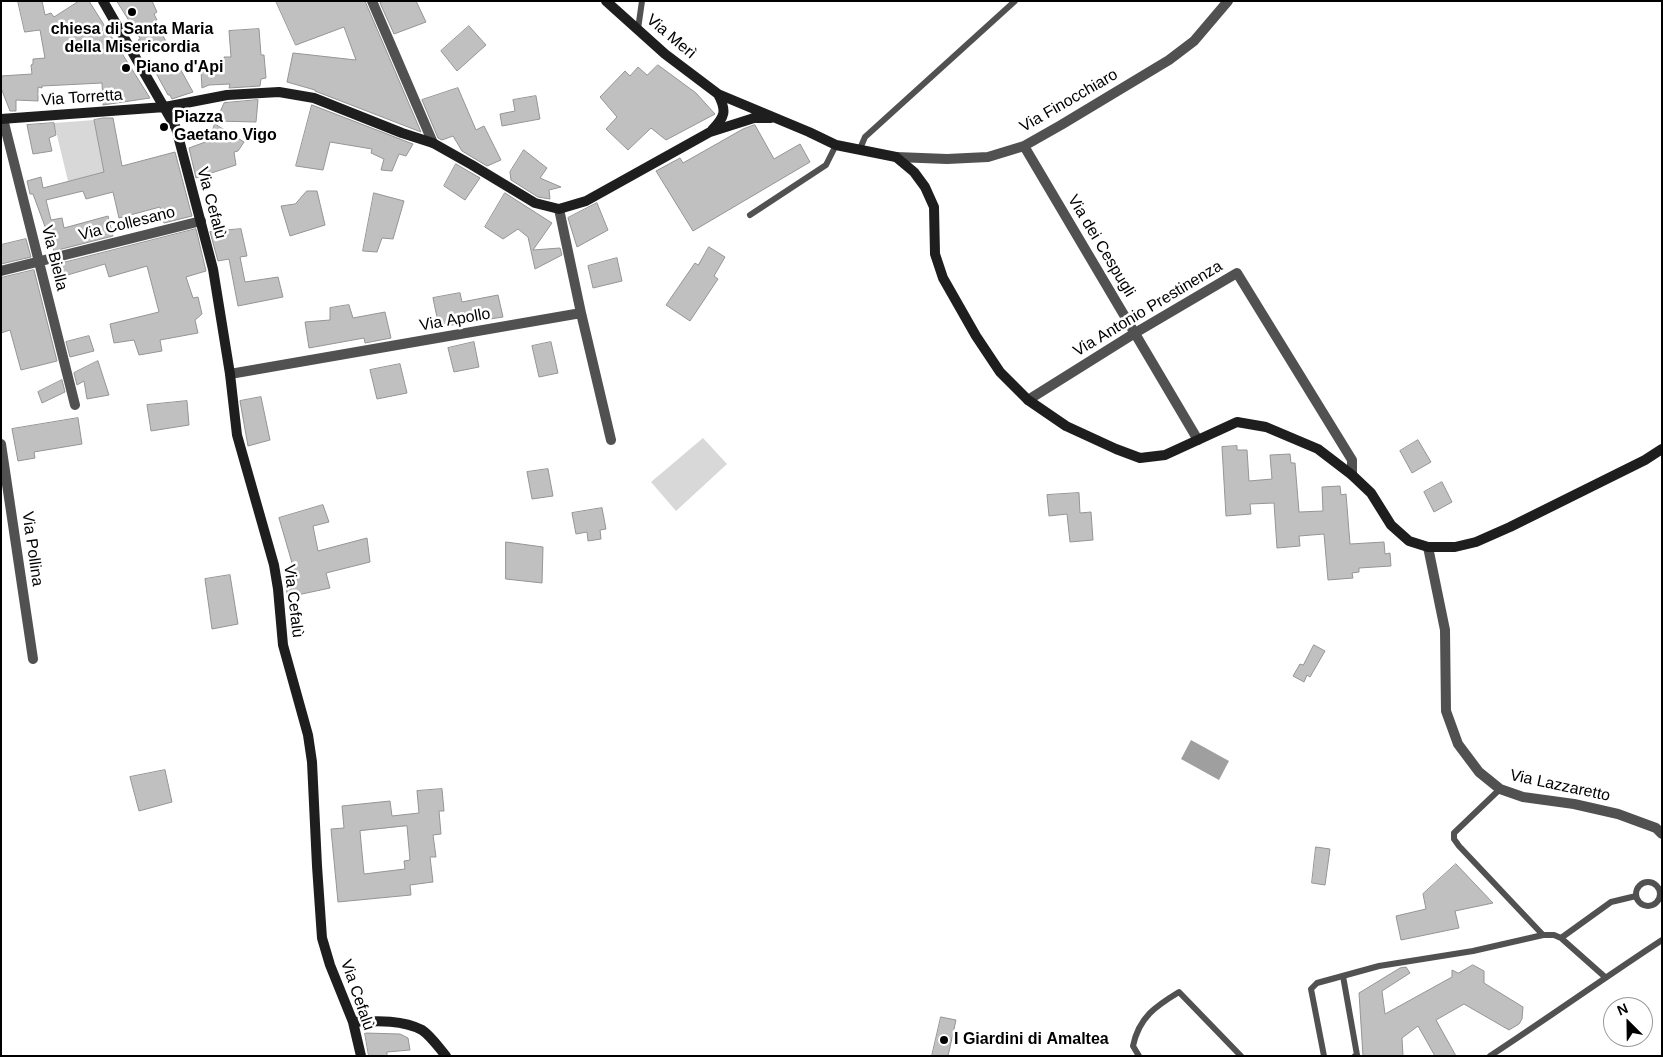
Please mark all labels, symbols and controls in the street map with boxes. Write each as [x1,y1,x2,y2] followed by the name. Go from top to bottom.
[126,6,138,18] marker: chiesa di Santa Maria della Misericordia
[642,11,700,63] street label: Via Merì
[51,20,213,58] place label: chiesa di Santa Maria della Misericordia
[136,58,223,78] place label: Piano d'Api
[120,62,132,74] marker: Piano d'Api
[1017,65,1121,137] street label: Via Finocchiaro
[41,86,123,110] street label: Via Torretta
[174,108,277,146] place label: Piazza Gaetano Vigo
[158,121,170,133] marker: Piazza Gaetano Vigo
[192,165,230,241] street label: Via Cefalù
[1063,192,1139,300] street label: Via dei Cespugli
[77,203,177,245] street label: Via Collesano
[37,223,71,293] street label: Via Biella
[1070,257,1226,361] street label: Via Antonio Prestinenza
[418,304,492,336] street label: Via Apollo
[17,510,47,588] street label: Via Pollina
[279,563,307,639] street label: Via Cefalù
[1508,766,1612,806] street label: Via Lazzaretto
[336,957,378,1033] street label: Via Cefalù
[1603,997,1653,1047] north arrow
[1615,1000,1630,1018] text: N
[954,1030,1109,1050] place label: I Giardini di Amaltea
[938,1034,950,1046] marker: I Giardini di Amaltea

